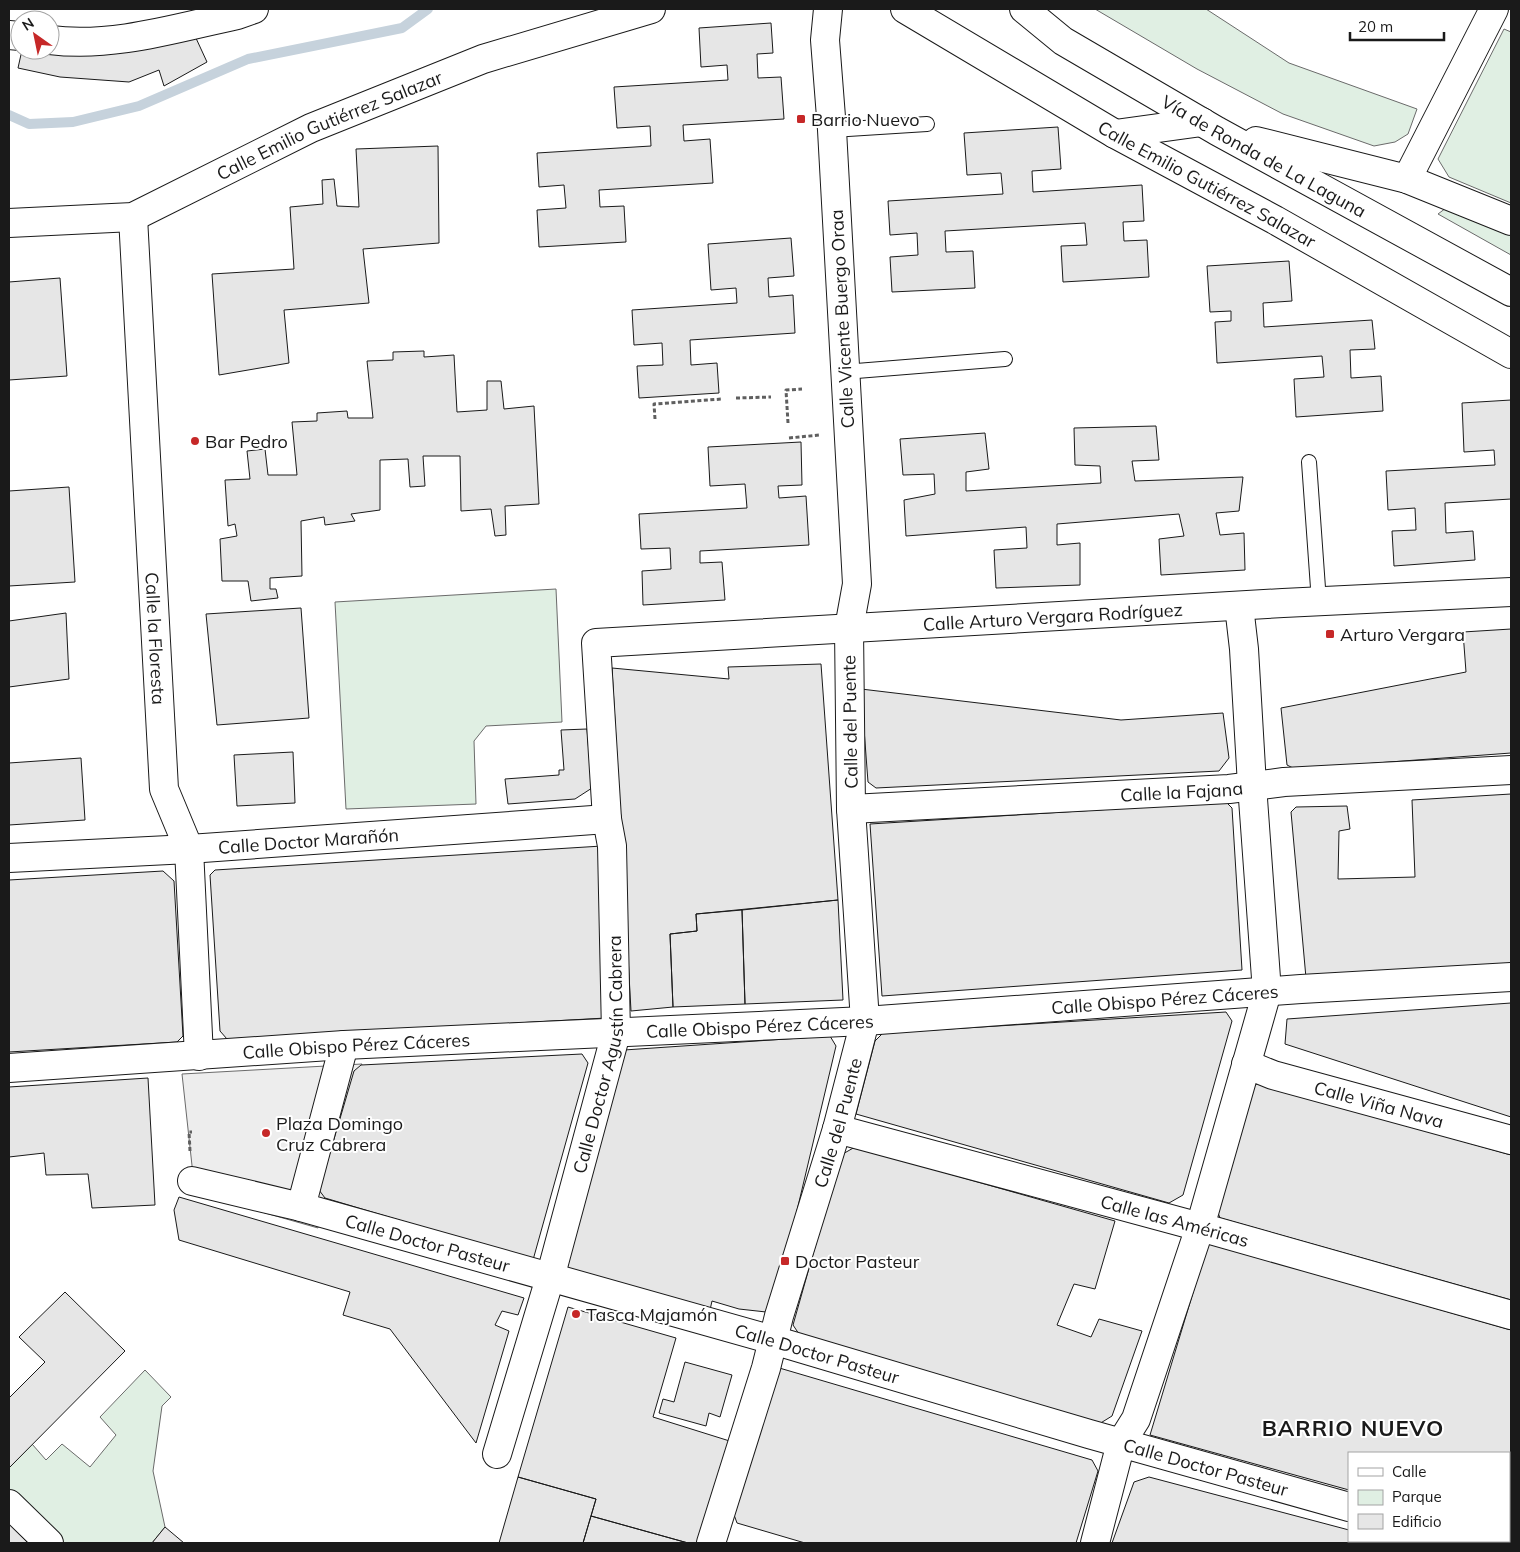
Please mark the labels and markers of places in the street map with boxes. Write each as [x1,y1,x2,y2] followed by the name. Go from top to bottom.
[811,108,920,131] place label: Barrio Nuevo
[795,113,807,125] marker: Barrio Nuevo
[205,430,288,453] place label: Bar Pedro
[189,435,201,447] marker: Bar Pedro
[1340,623,1465,646] place label: Arturo Vergara
[1324,628,1336,640] marker: Arturo Vergara
[276,1112,403,1156] place label: Plaza Domingo Cruz Cabrera
[260,1127,272,1139] marker: Plaza Domingo Cruz Cabrera
[795,1250,920,1273] place label: Doctor Pasteur
[779,1255,791,1267] marker: Doctor Pasteur
[586,1303,718,1326] place label: Tasca Majamón
[570,1308,582,1320] marker: Tasca Majamón

